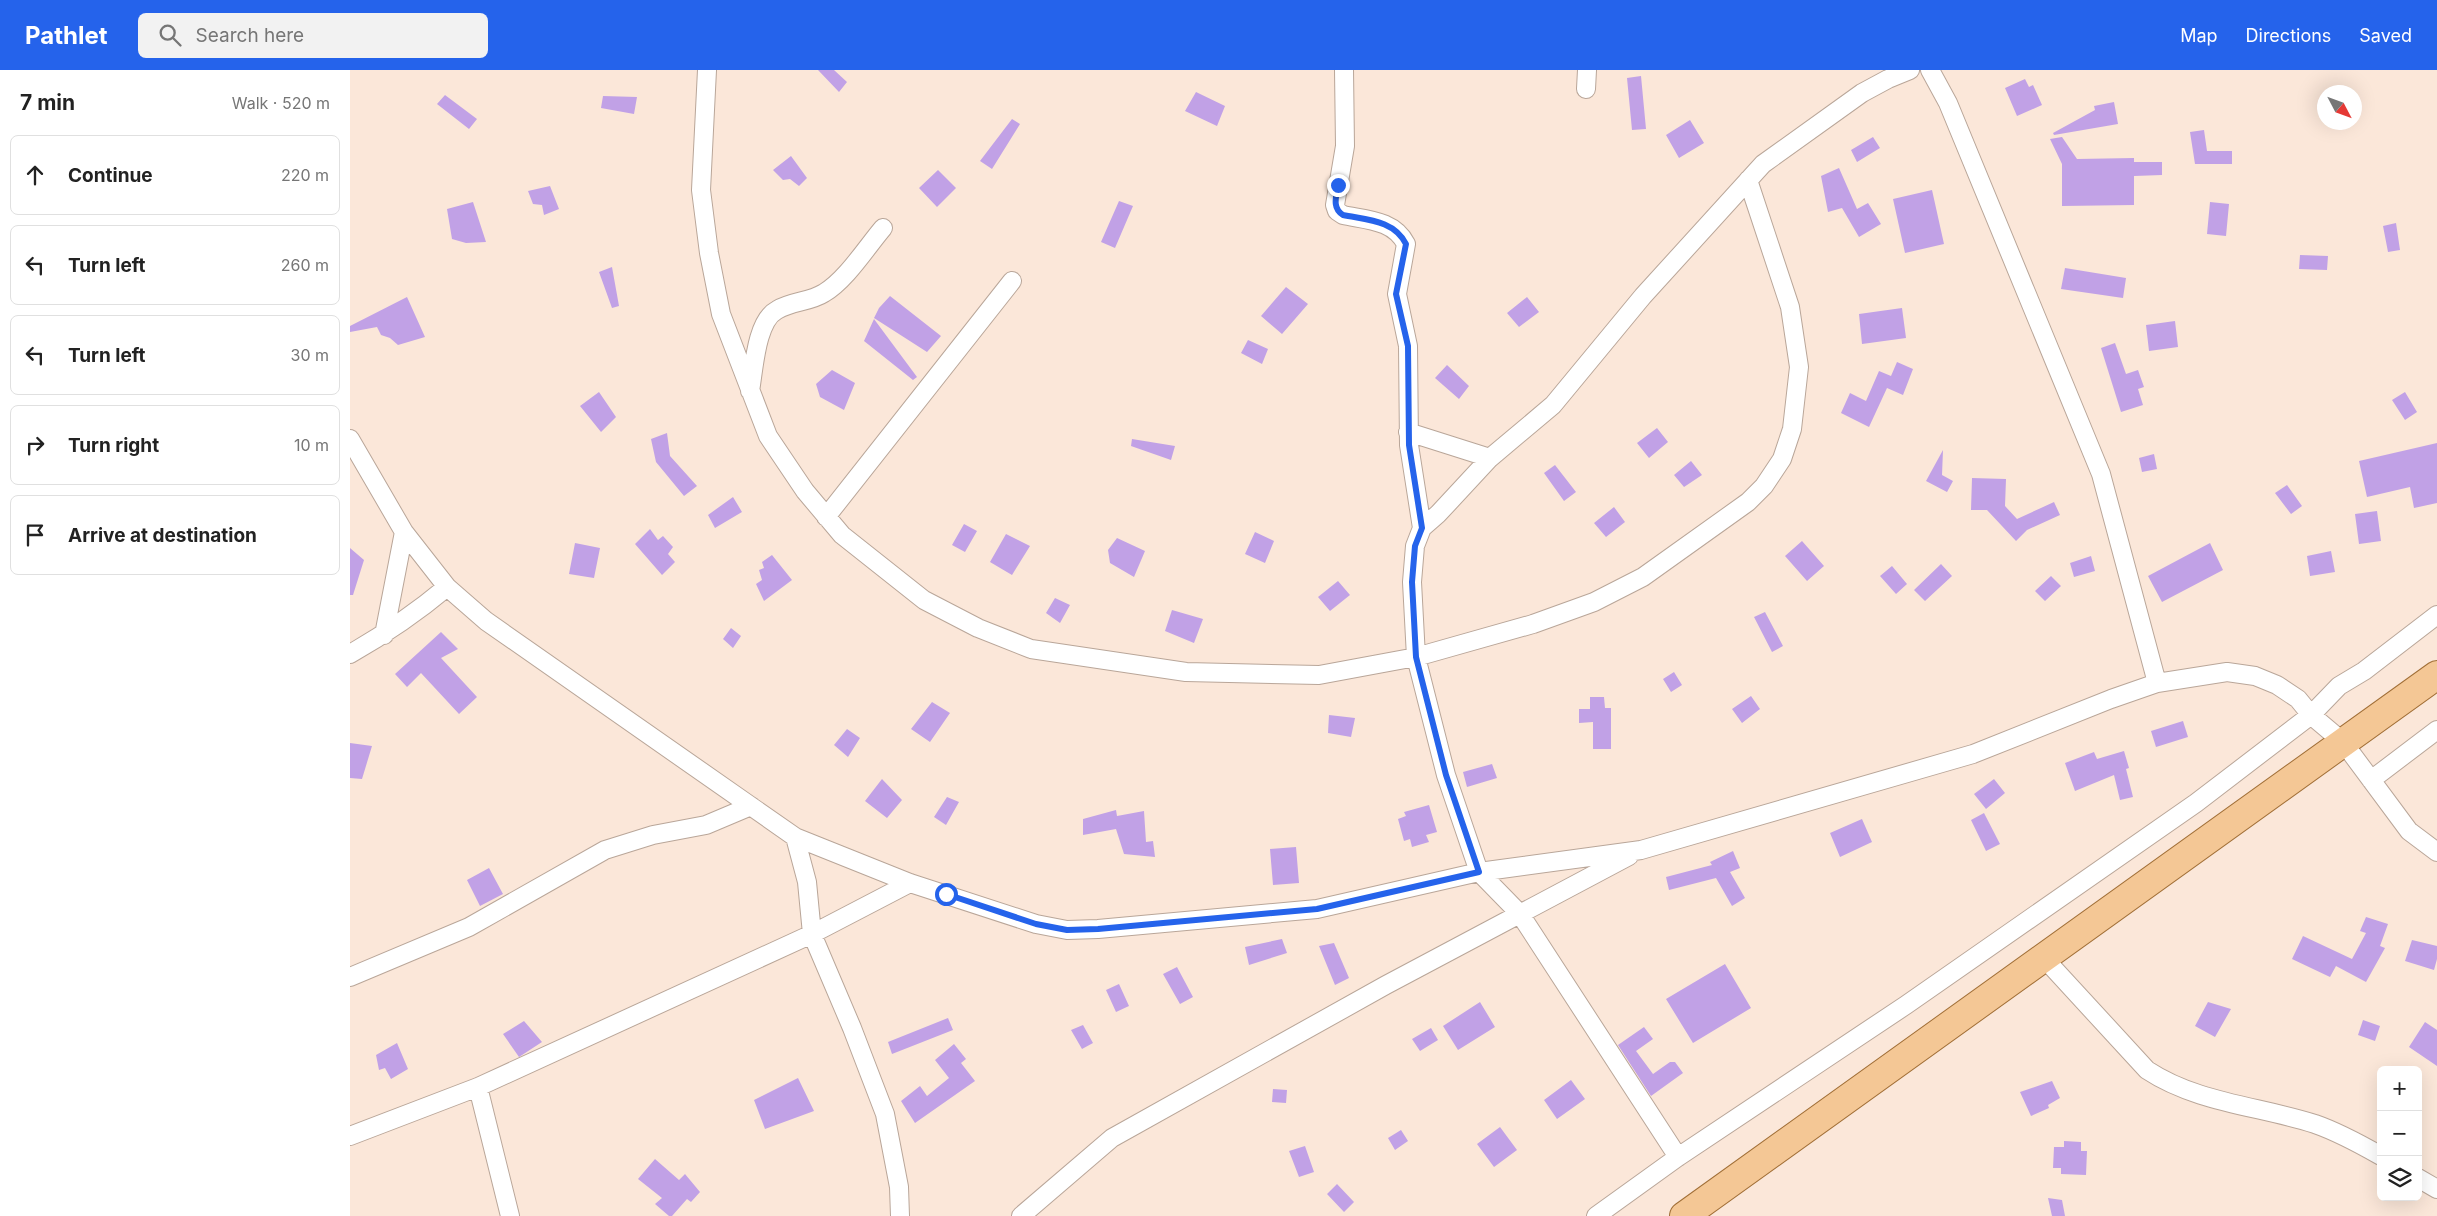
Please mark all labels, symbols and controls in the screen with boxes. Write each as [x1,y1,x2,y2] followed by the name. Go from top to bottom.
[138,13,488,58] search box
[25,21,108,50] text: Pathlet
[156,21,184,49] icon: search
[196,24,304,47] text: Search here
[2180,25,2218,46] text: Map
[2246,25,2331,46] text: Directions
[2359,25,2412,46] text: Saved
[2317,85,2362,130] north arrow
[20,90,75,115] text: 7 min
[232,93,330,113] text: Walk · 520 m
[21,161,49,189] icon: ahead
[68,164,153,187] text: Continue
[281,165,329,185] text: 220 m
[1327,174,1350,197] route end
[21,251,49,279] icon: left
[68,254,146,277] text: Turn left
[281,255,329,275] text: 260 m
[21,341,49,369] icon: left
[68,344,146,367] text: Turn left
[291,345,329,365] text: 30 m
[21,431,49,459] icon: right
[68,434,159,457] text: Turn right
[294,435,329,455] text: 10 m
[21,521,49,549] icon: arrive
[68,524,257,547] text: Arrive at destination
[935,883,958,906] route start
[2377,1066,2422,1201] map controls
[2377,1066,2422,1111] button: +
[2377,1111,2422,1156] button: −
[2377,1156,2422,1201] button: layers

